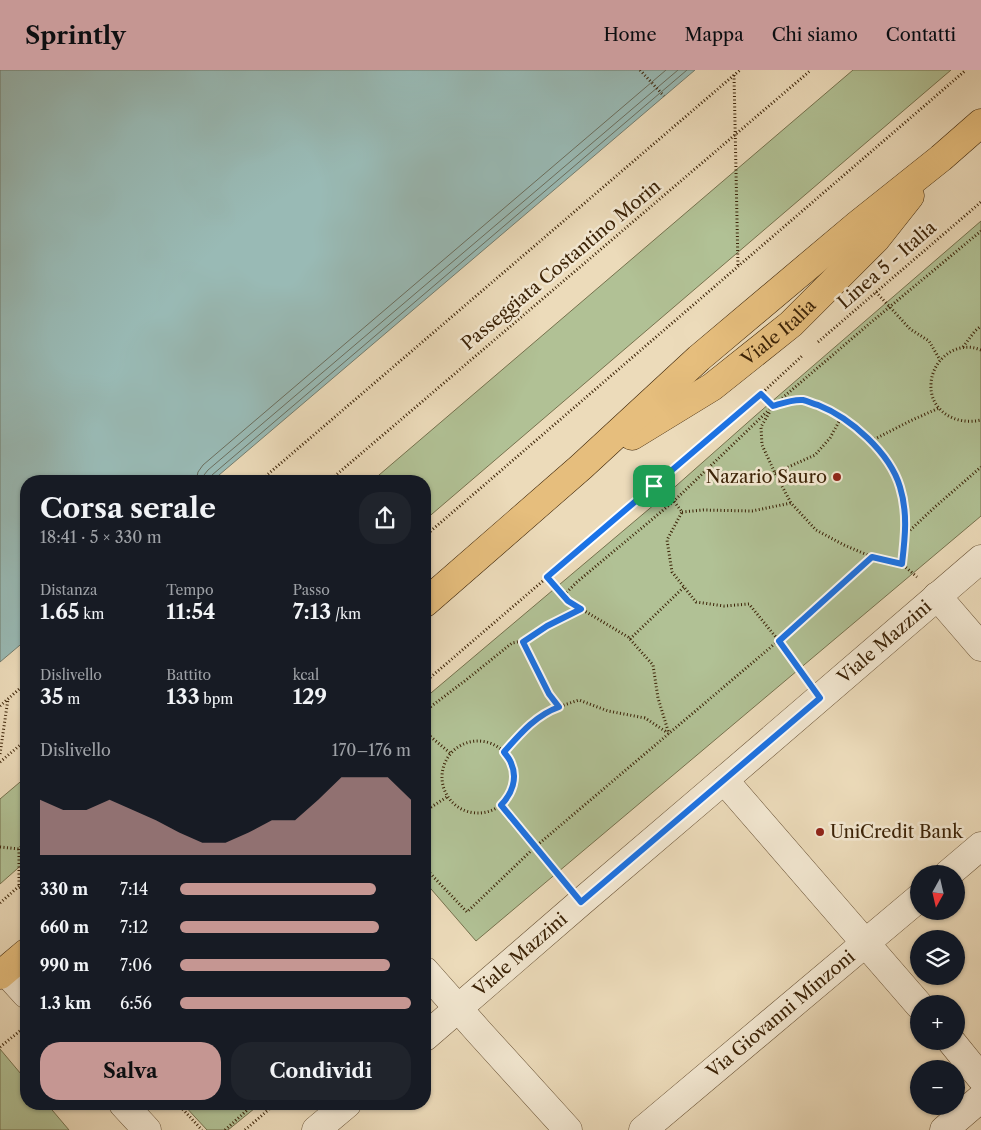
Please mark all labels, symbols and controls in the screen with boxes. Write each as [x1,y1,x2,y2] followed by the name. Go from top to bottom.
[25,21,126,50] text: Sprintly
[604,24,656,46] text: Home
[684,24,744,46] text: Mappa
[772,24,858,46] text: Chi siamo
[886,24,956,46] text: Contatti
[457,175,665,355] street label: Passeggiata Costantino Morin
[833,216,941,314] street label: Linea 5 - Italia
[736,294,821,371] street label: Viale Italia
[633,465,675,507] pin
[706,466,827,488] place label: Nazario Sauro
[831,471,843,483] marker: Nazario Sauro
[640,472,668,500] icon: arrive
[40,491,216,525] text: Corsa serale
[359,492,411,544] button: share
[40,527,162,547] text: 18:41 · 5 × 330 m
[40,581,97,599] text: Distanza
[166,581,214,599] text: Tempo
[293,581,330,599] text: Passo
[832,595,936,689] street label: Viale Mazzini
[40,599,79,624] text: 1.65
[166,599,216,624] text: 11:54
[293,599,331,624] text: 7:13
[79,605,104,623] text: km
[331,605,361,623] text: /km
[40,666,102,684] text: Dislivello
[166,666,211,684] text: Battito
[293,666,319,684] text: kcal
[40,684,63,709] text: 35
[166,684,200,709] text: 133
[293,684,327,709] text: 129
[63,690,80,708] text: m
[200,690,233,708] text: bpm
[40,740,111,760] text: Dislivello
[332,740,411,760] text: 170–176 m
[830,821,964,843] place label: UniCredit Bank
[814,826,826,838] marker: UniCredit Bank
[910,865,965,920] north arrow
[910,865,965,1115] map controls
[40,879,88,899] text: 330 m
[120,879,148,899] text: 7:14
[468,908,572,1002] street label: Viale Mazzini
[40,917,89,937] text: 660 m
[120,917,148,937] text: 7:12
[910,930,965,985] button: layers
[701,945,860,1083] street label: Via Giovanni Minzoni
[40,955,89,975] text: 990 m
[120,955,152,975] text: 7:06
[40,993,91,1013] text: 1.3 km
[120,993,152,1013] text: 6:56
[910,995,965,1050] button: +
[40,1042,221,1100] button: Salva
[231,1042,411,1100] button: Condividi
[910,1060,965,1115] button: −

